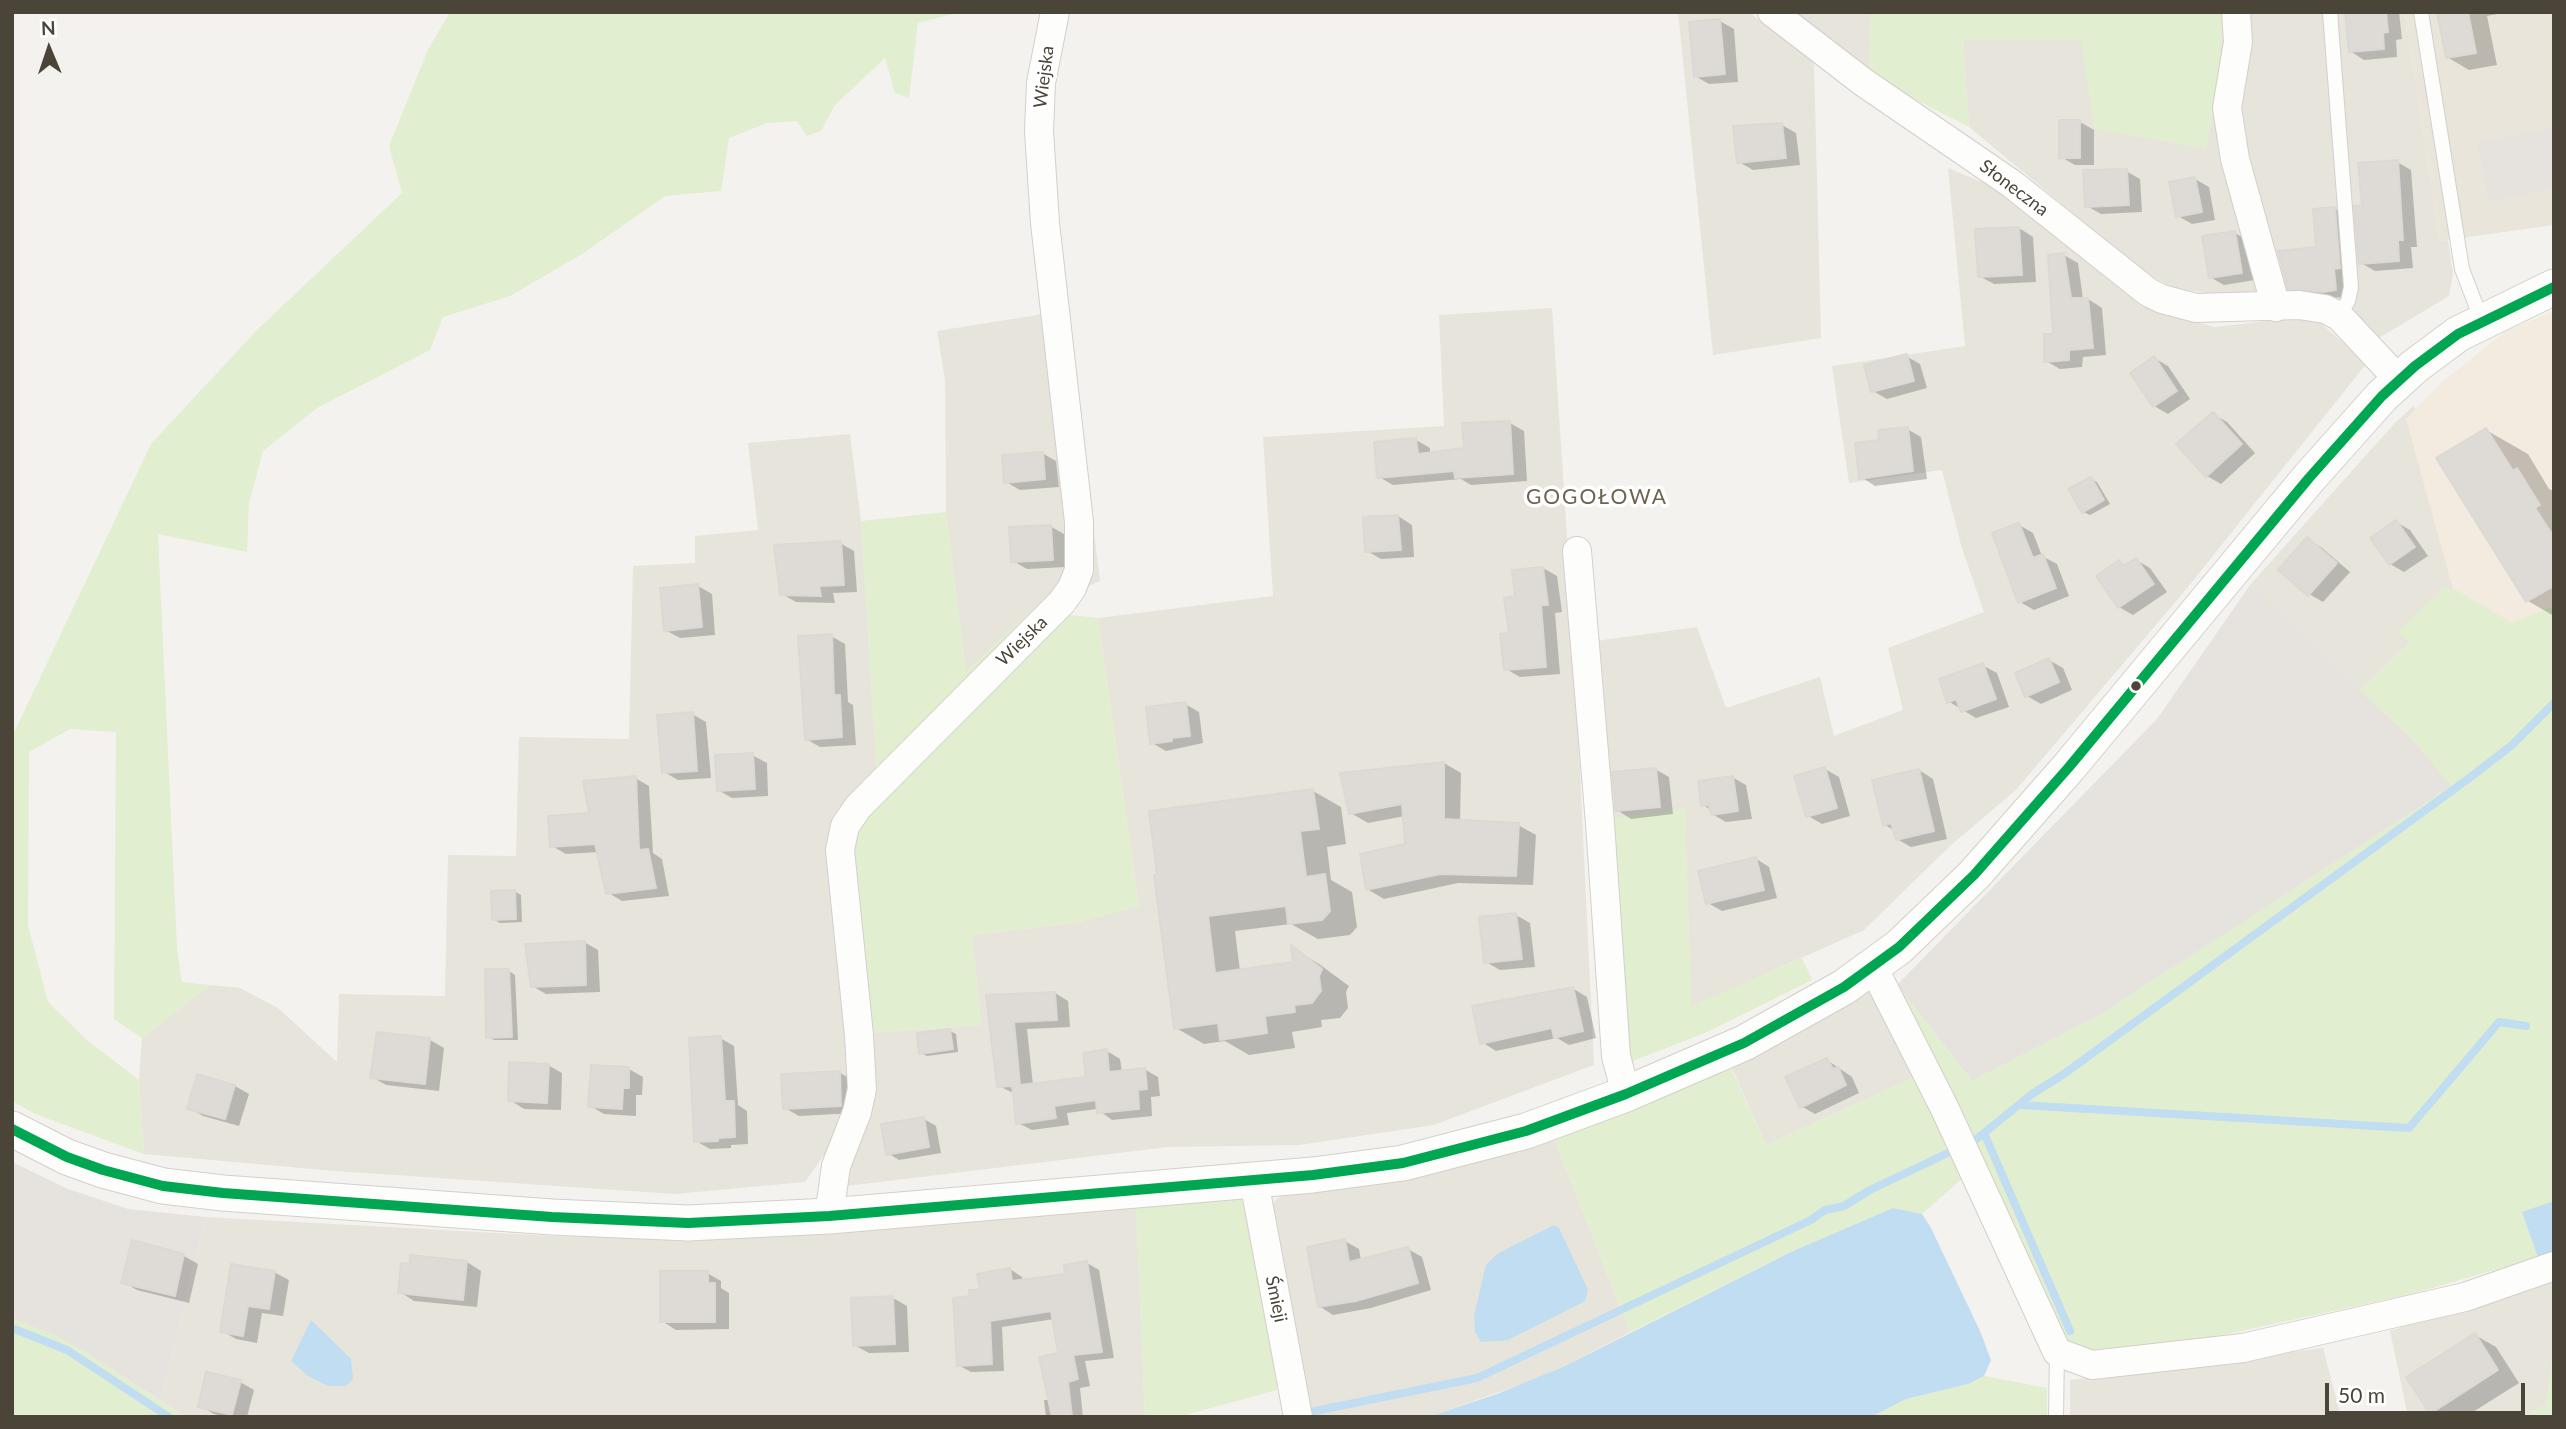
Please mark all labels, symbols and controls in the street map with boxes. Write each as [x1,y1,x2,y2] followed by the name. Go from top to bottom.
[14,14,84,84] north arrow
[41,16,56,39] text: N
[1029,45,1059,109] street label: Wiejska
[1975,155,2053,221] street label: Słoneczna
[1527,484,1667,510] district label: GOGOŁOWA
[992,611,1052,671] street label: Wiejska
[2129,679,2143,693] unlabelled marker
[1261,1274,1291,1324] street label: Śmieji
[2328,1370,2528,1414] scale bar
[2338,1382,2385,1407] text: 50 m

